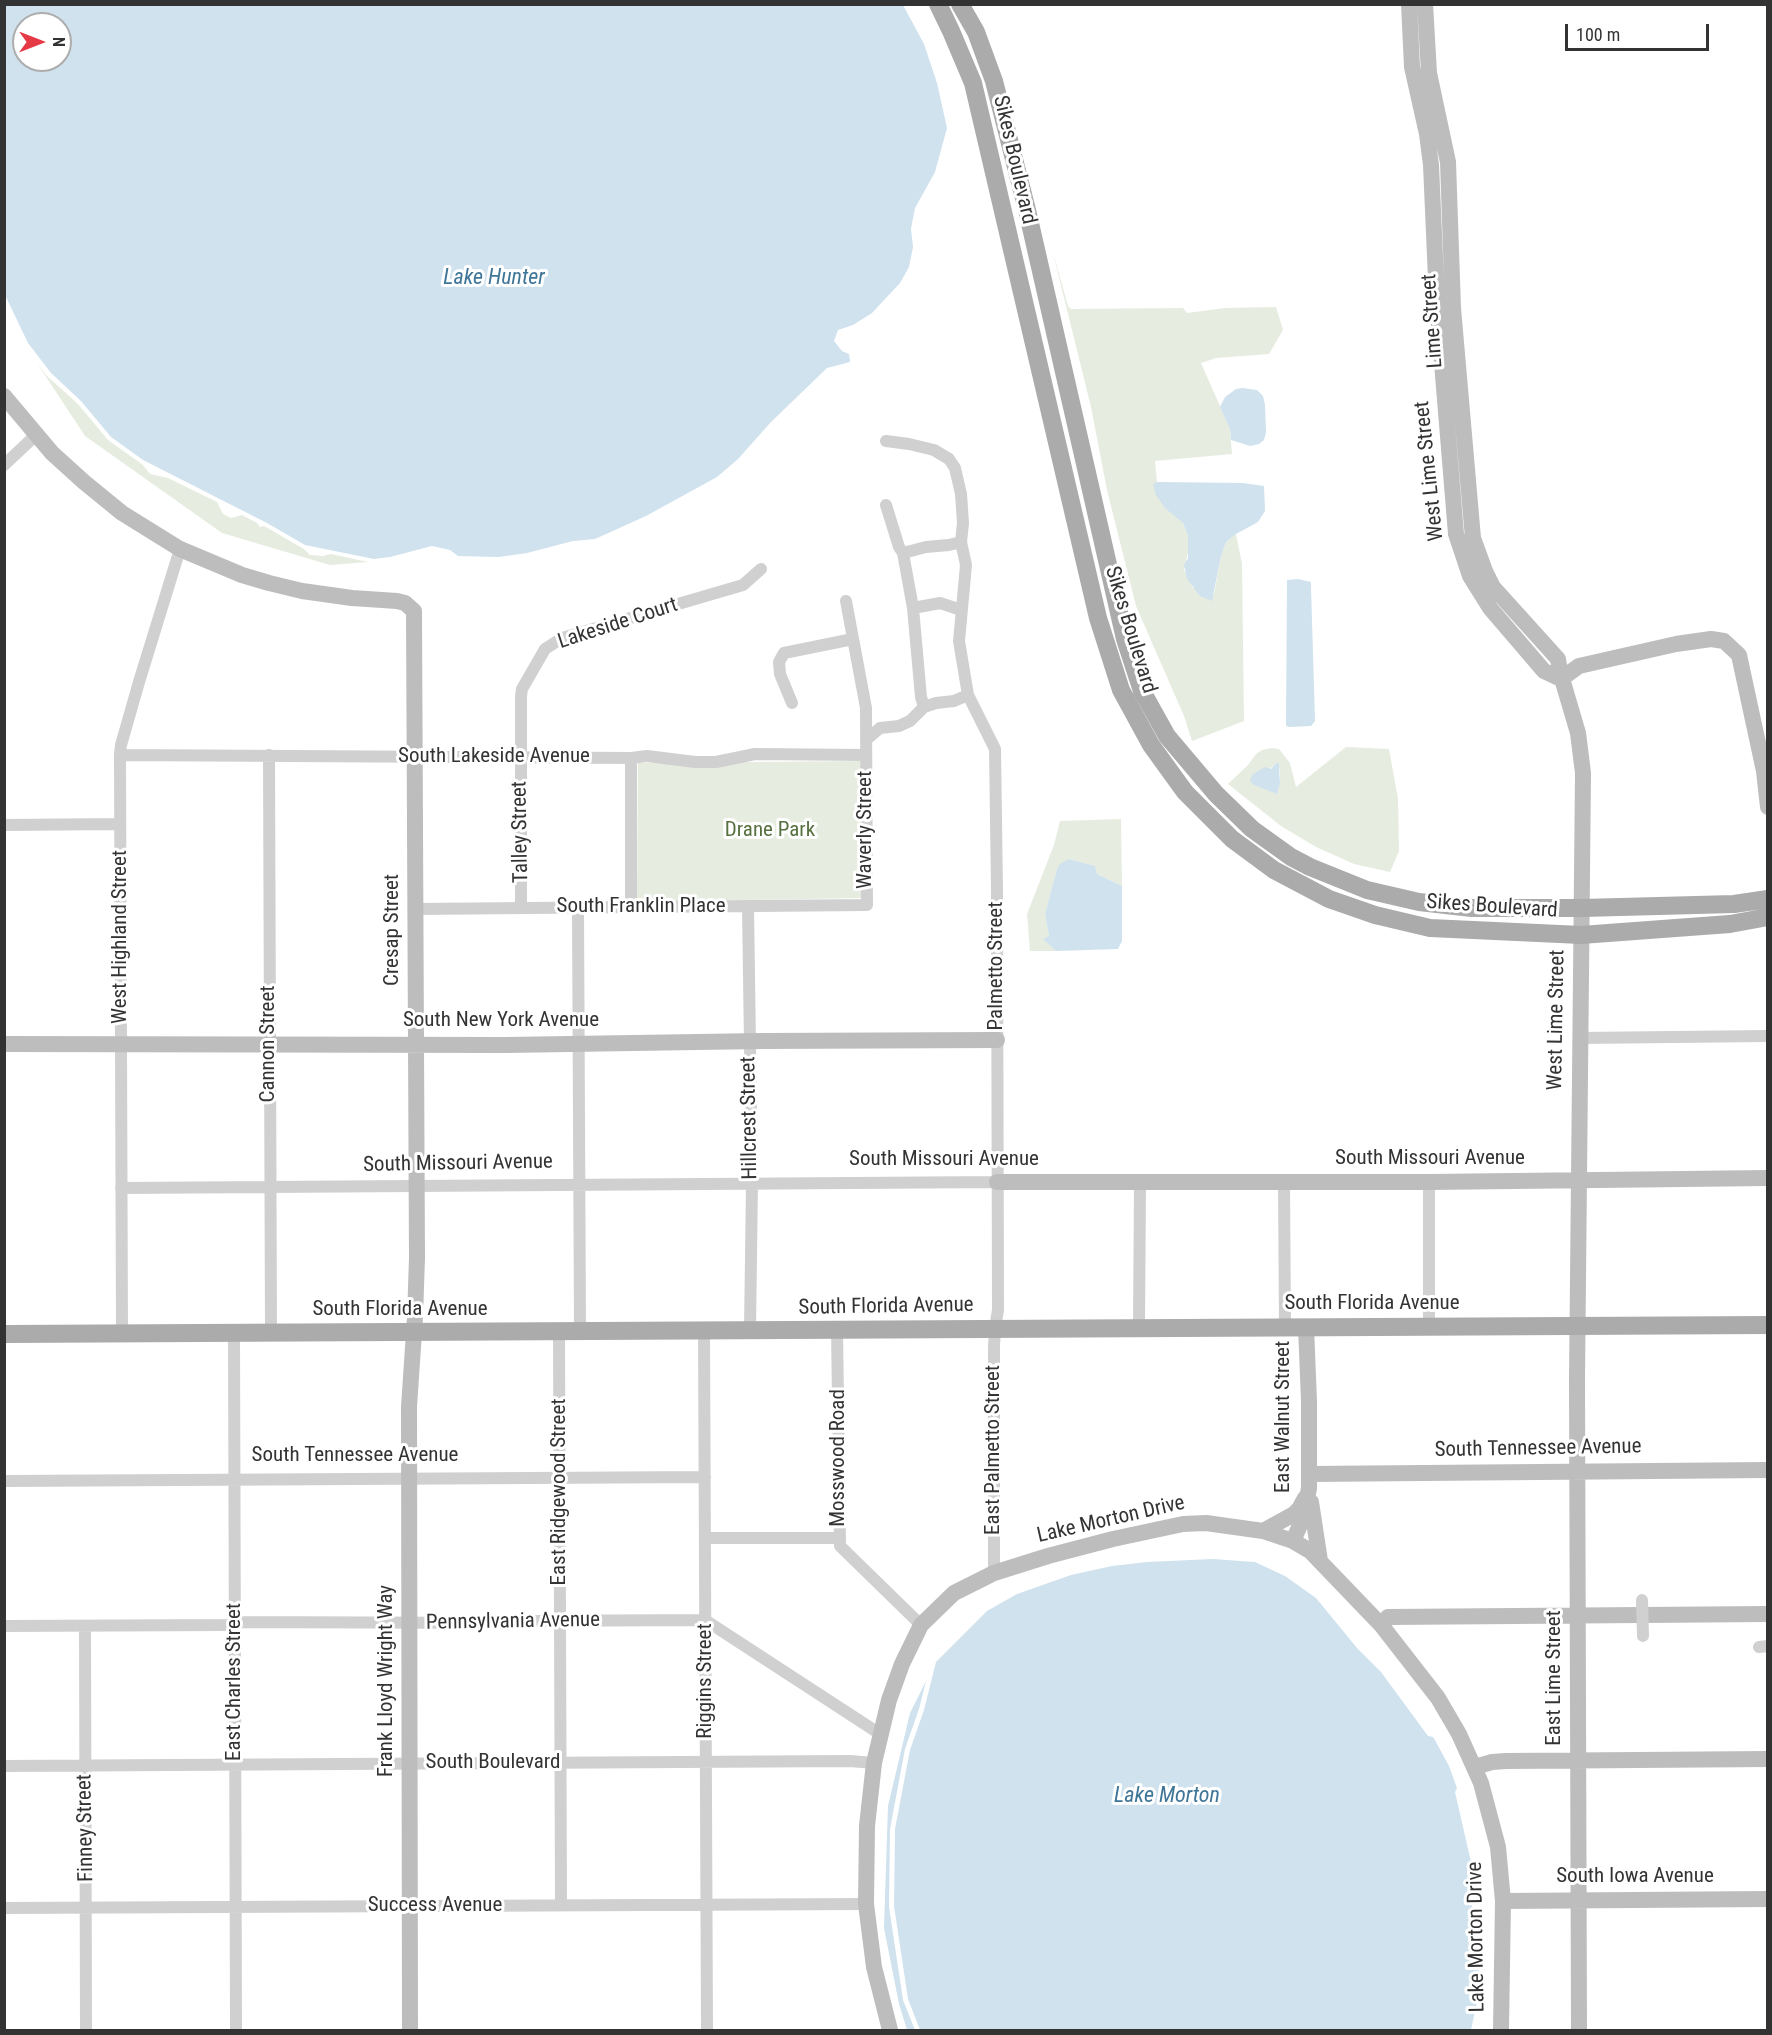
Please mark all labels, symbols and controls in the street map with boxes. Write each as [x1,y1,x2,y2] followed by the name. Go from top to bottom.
[12,12,72,72] north arrow
[1568,12,1712,50] scale bar
[1576,24,1620,45] text: 100 m
[49,37,68,47] text: N
[987,93,1041,227] street label: Sikes Boulevard
[443,265,545,291] water label: Lake Hunter
[1417,273,1449,369] street label: Lime Street
[1410,400,1450,542] street label: West Lime Street
[1099,563,1161,697] street label: Sikes Boulevard
[555,593,681,655] street label: Lakeside Court
[398,744,590,770] street label: South Lakeside Avenue
[853,771,879,889] street label: Waverly Street
[508,781,534,883] street label: Talley Street
[725,818,815,844] park label: Drane Park
[108,850,134,1024] street label: West Highland Street
[380,874,406,986] street label: Cresap Street
[1426,890,1558,924] street label: Sikes Boulevard
[557,894,725,920] street label: South Franklin Place
[984,902,1010,1030] street label: Palmetto Street
[1543,949,1571,1091] street label: West Lime Street
[256,985,282,1103] street label: Cannon Street
[403,1008,599,1034] street label: South New York Avenue
[736,1056,764,1180] street label: Hillcrest Street
[1335,1146,1525,1172] street label: South Missouri Avenue
[849,1147,1039,1173] street label: South Missouri Avenue
[363,1150,553,1178] street label: South Missouri Avenue
[1284,1291,1460,1317] street label: South Florida Avenue
[798,1293,974,1321] street label: South Florida Avenue
[312,1297,488,1323] street label: South Florida Avenue
[1271,1341,1297,1493] street label: East Walnut Street
[981,1365,1007,1535] street label: East Palmetto Street
[826,1389,852,1527] street label: Mosswood Road
[547,1399,573,1585] street label: East Ridgewood Street
[1434,1435,1642,1463] street label: South Tennessee Avenue
[252,1443,458,1469] street label: South Tennessee Avenue
[1035,1491,1187,1549] street label: Lake Morton Drive
[374,1585,400,1777] street label: Frank Lloyd Wright Way
[222,1603,248,1761] street label: East Charles Street
[426,1608,600,1636] street label: Pennsylvania Avenue
[1542,1610,1568,1746] street label: East Lime Street
[693,1623,719,1739] street label: Riggins Street
[426,1750,560,1776] street label: South Boulevard
[72,1774,100,1882] street label: Finney Street
[1114,1783,1220,1809] water label: Lake Morton
[1463,1861,1491,2013] street label: Lake Morton Drive
[1556,1864,1714,1890] street label: South Iowa Avenue
[368,1893,502,1919] street label: Success Avenue

